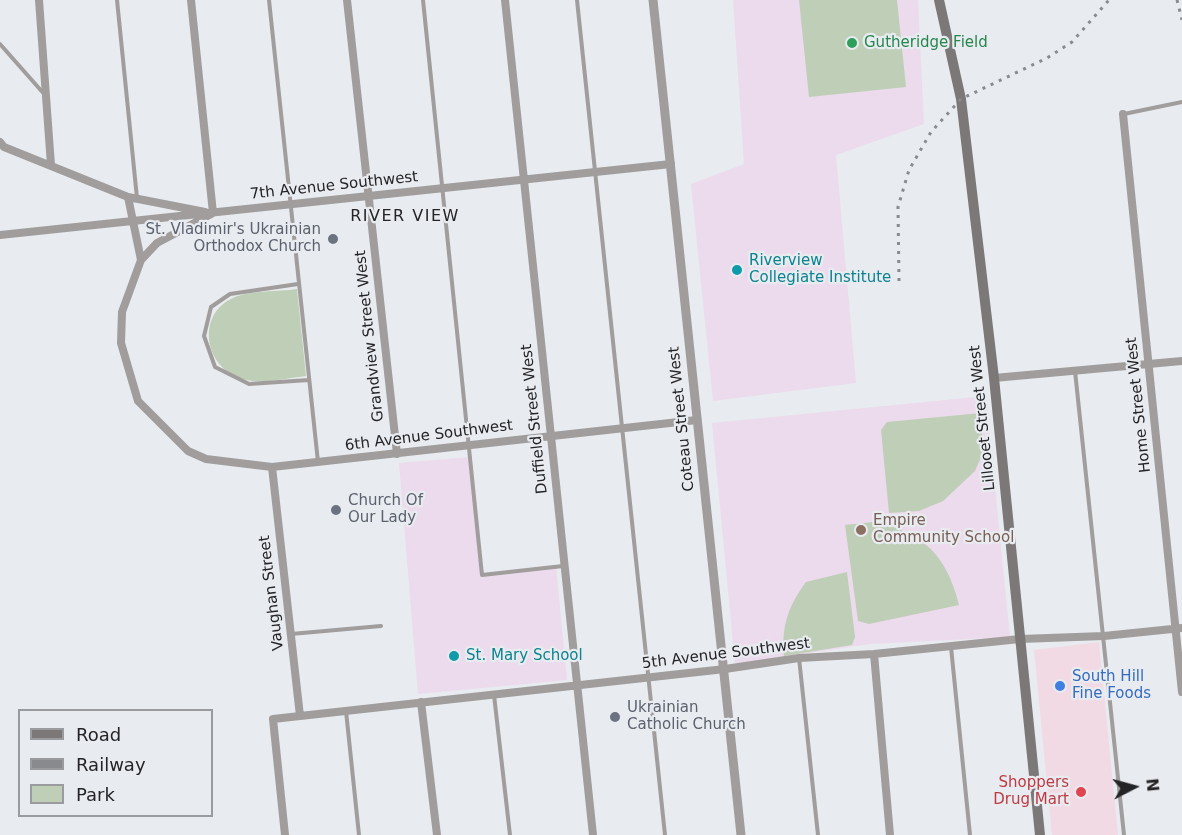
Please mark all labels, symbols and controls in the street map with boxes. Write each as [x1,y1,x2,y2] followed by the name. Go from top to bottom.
[864,34,988,52] place label: Gutheridge Field
[845,36,859,50] marker: Gutheridge Field
[249,168,419,204] street label: 7th Avenue Southwest
[350,207,460,227] district label: RIVER VIEW
[146,221,321,256] place label: St. Vladimir's Ukrainian Orthodox Church
[326,232,340,246] marker: St. Vladimir's Ukrainian Orthodox Church
[352,249,388,423] street label: Grandview Street West
[749,252,891,287] place label: Riverview Collegiate Institute
[730,263,744,277] marker: Riverview Collegiate Institute
[1123,336,1155,474] street label: Home Street West
[518,343,552,495] street label: Duffield Street West
[966,344,1000,492] street label: Lillooet Street West
[665,346,699,492] street label: Coteau Street West
[344,417,514,455] street label: 6th Avenue Southwest
[348,492,423,527] place label: Church Of Our Lady
[329,503,343,517] marker: Church Of Our Lady
[873,512,1014,547] place label: Empire Community School
[854,523,868,537] marker: Empire Community School
[256,534,288,652] street label: Vaughan Street
[641,635,811,673] street label: 5th Avenue Southwest
[466,647,583,665] place label: St. Mary School
[447,649,461,663] marker: St. Mary School
[1072,668,1151,703] place label: South Hill Fine Foods
[1053,679,1067,693] marker: South Hill Fine Foods
[627,699,746,734] place label: Ukrainian Catholic Church
[18,709,213,817] legend
[608,710,622,724] marker: Ukrainian Catholic Church
[76,724,121,745] text: Road
[76,754,146,775] text: Railway
[1104,757,1164,817] north arrow
[993,774,1069,809] place label: Shoppers Drug Mart
[1142,777,1163,793] text: N
[76,784,115,805] text: Park
[1074,785,1088,799] marker: Shoppers Drug Mart

